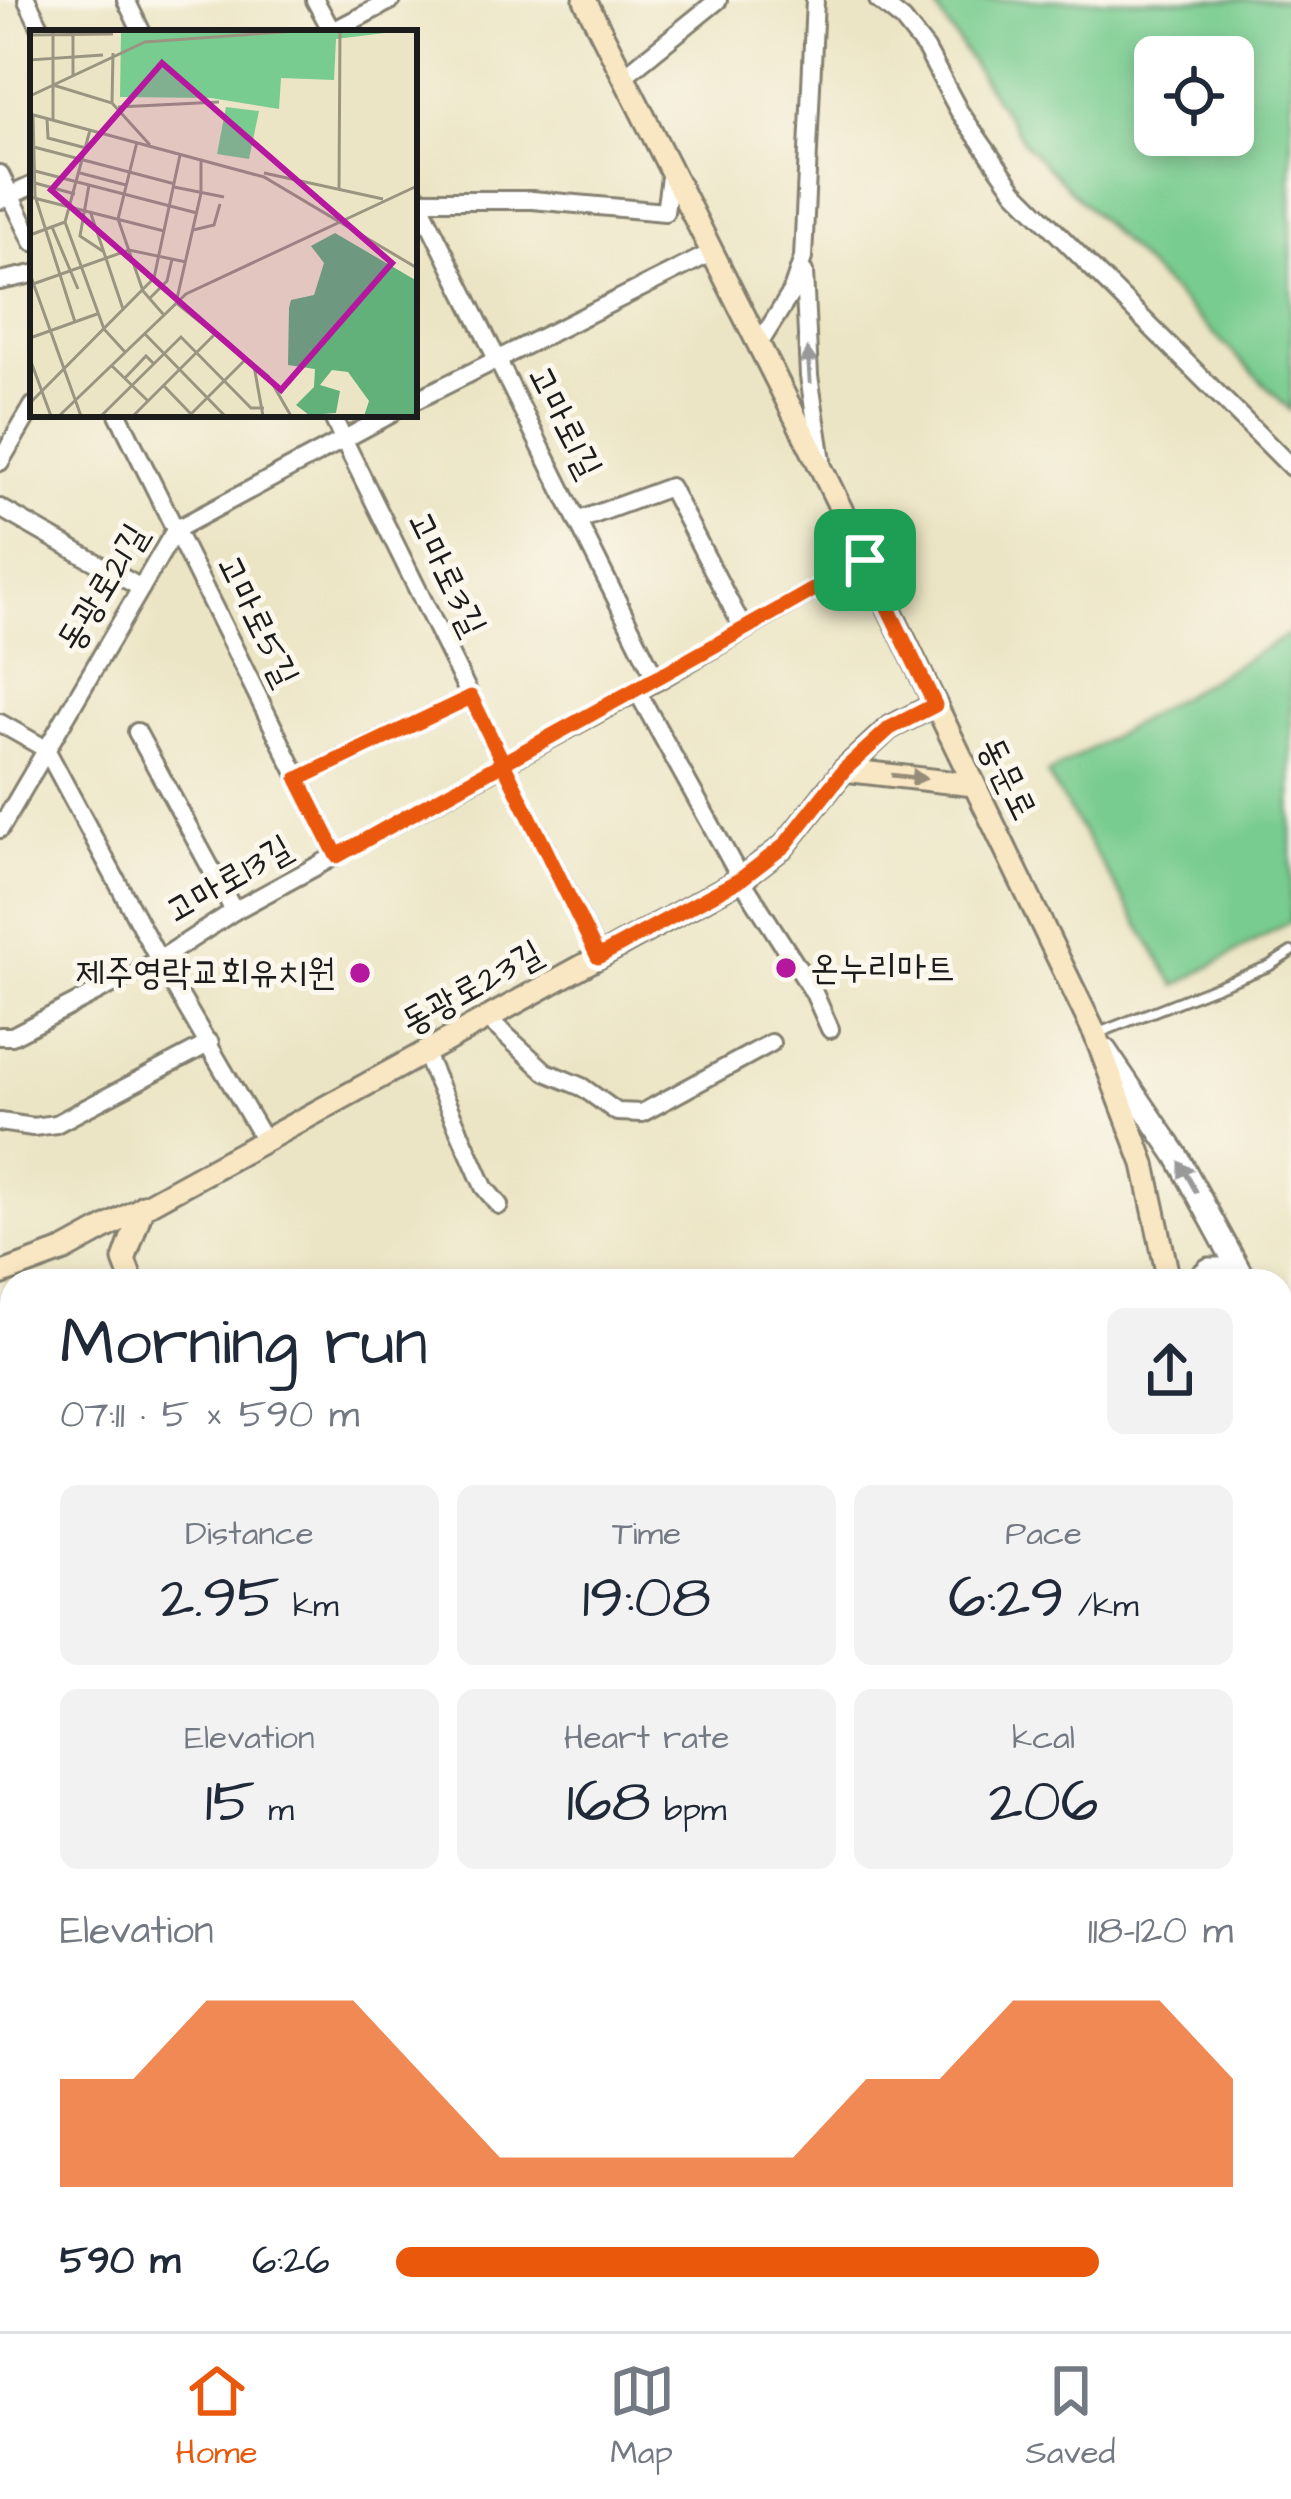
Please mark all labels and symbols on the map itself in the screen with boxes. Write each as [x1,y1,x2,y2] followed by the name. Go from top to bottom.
[30,30,417,417] inset map
[800,347,819,384] one-way arrow
[514,357,614,487] street label: 고마로1길
[394,503,498,646] street label: 고마로3길
[814,509,916,611] pin
[45,514,161,662] street label: 동광로21길
[203,546,311,696] street label: 고마로5길
[965,729,1049,829] street label: 동문로
[891,767,928,786] one-way arrow
[156,823,302,937] street label: 고마로13길
[392,928,552,1048] street label: 동광로23길
[810,943,955,994] place label: 온누리마트
[75,948,336,999] place label: 제주영락교회유치원
[773,955,799,981] marker: 온누리마트
[347,960,373,986] marker: 제주영락교회유치원
[1178,1160,1199,1194] one-way arrow

